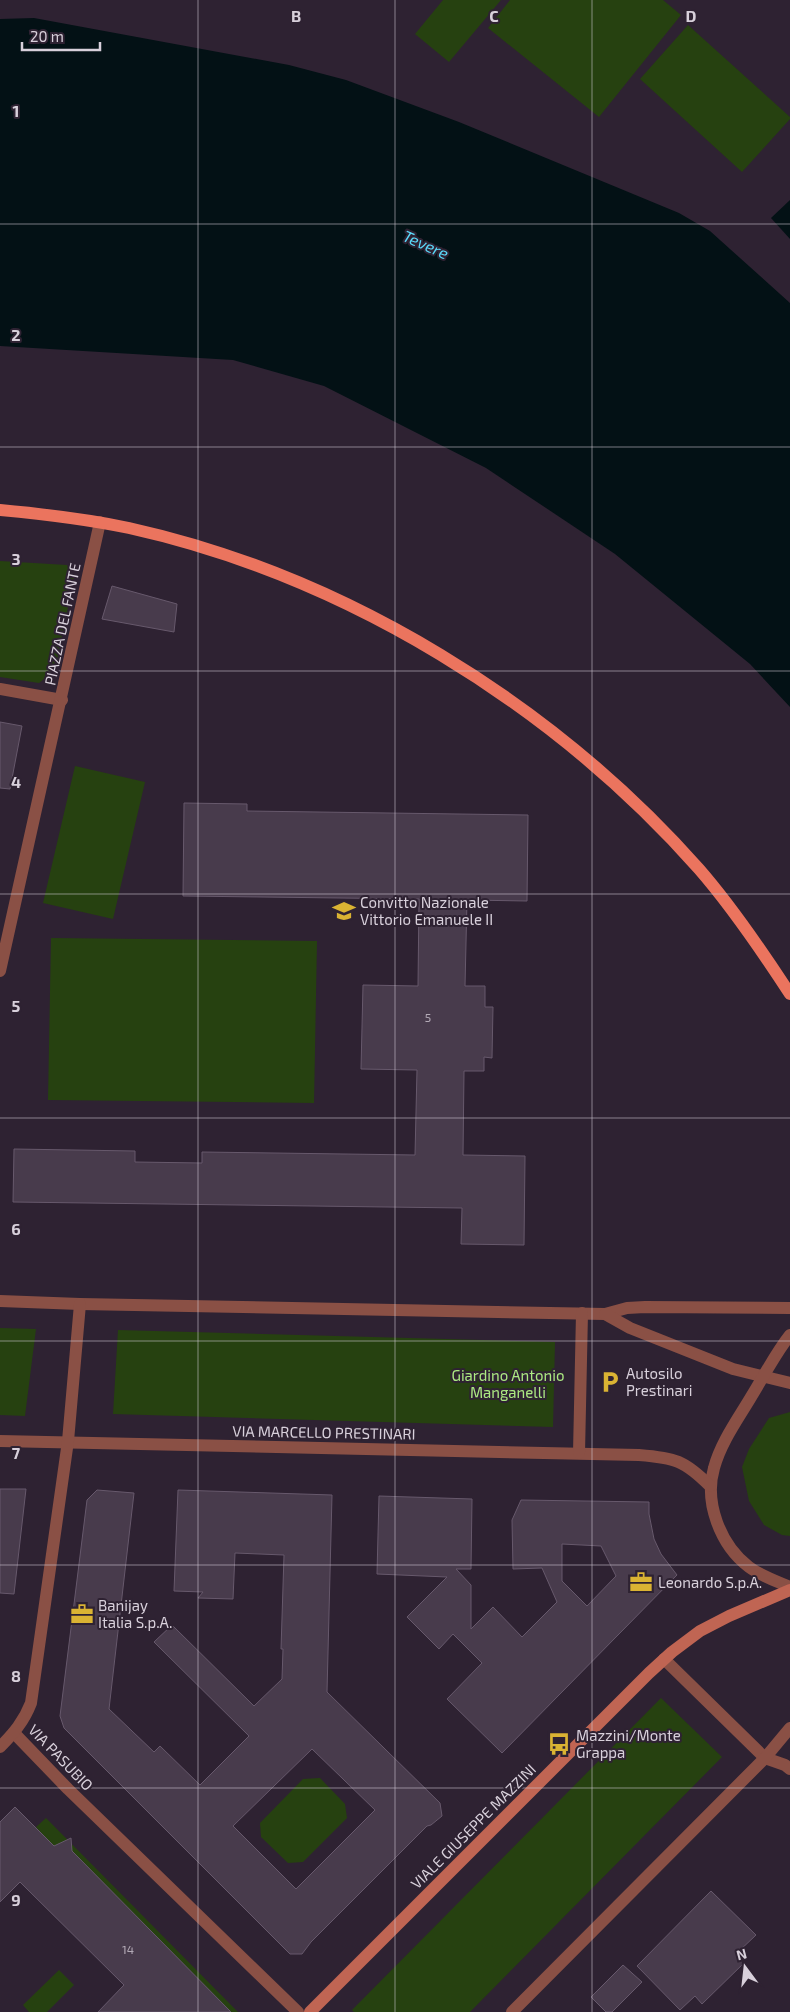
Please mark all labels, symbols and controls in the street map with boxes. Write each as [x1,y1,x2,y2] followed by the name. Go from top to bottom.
[291,6,301,25] text: B
[489,6,499,25] text: C
[686,6,697,25] text: D
[22,20,100,52] scale bar
[30,27,64,45] text: 20 m
[13,101,19,120] text: 1
[400,226,452,263] water label: Tevere
[11,325,21,344] text: 2
[11,549,21,568] text: 3
[40,561,84,687] street label: PIAZZA DEL FANTE
[11,772,21,791] text: 4
[360,893,493,928] place label: Convitto Nazionale Vittorio Emanuele II
[331,898,357,924] school or university icon: Convitto Nazionale Vittorio Emanuele II
[12,996,21,1015] text: 5
[425,1010,431,1024] house number: 5
[11,1219,21,1238] text: 6
[626,1364,692,1399] place label: Autosilo Prestinari
[451,1366,565,1401] park label: Giardino Antonio Manganelli
[597,1369,623,1395] parking icon: Autosilo Prestinari
[232,1421,416,1443] street label: VIA MARCELLO PRESTINARI
[12,1443,21,1462] text: 7
[628,1569,654,1595] office icon: Leonardo S.p.A.
[658,1573,762,1591] place label: Leonardo S.p.A.
[98,1596,172,1631] place label: Banijay Italia S.p.A.
[69,1601,95,1627] office icon: Banijay Italia S.p.A.
[11,1666,21,1685] text: 8
[25,1720,97,1794] street label: VIA PASUBIO
[576,1726,681,1761] place label: Mazzini/Monte Grappa
[546,1731,572,1757] bus stop icon: Mazzini/Monte Grappa
[407,1760,539,1892] street label: VIALE GIUSEPPE MAZZINI
[11,1890,21,1909] text: 9
[122,1942,134,1956] house number: 14
[720,1942,770,1992] north arrow
[734,1944,749,1963] text: N

